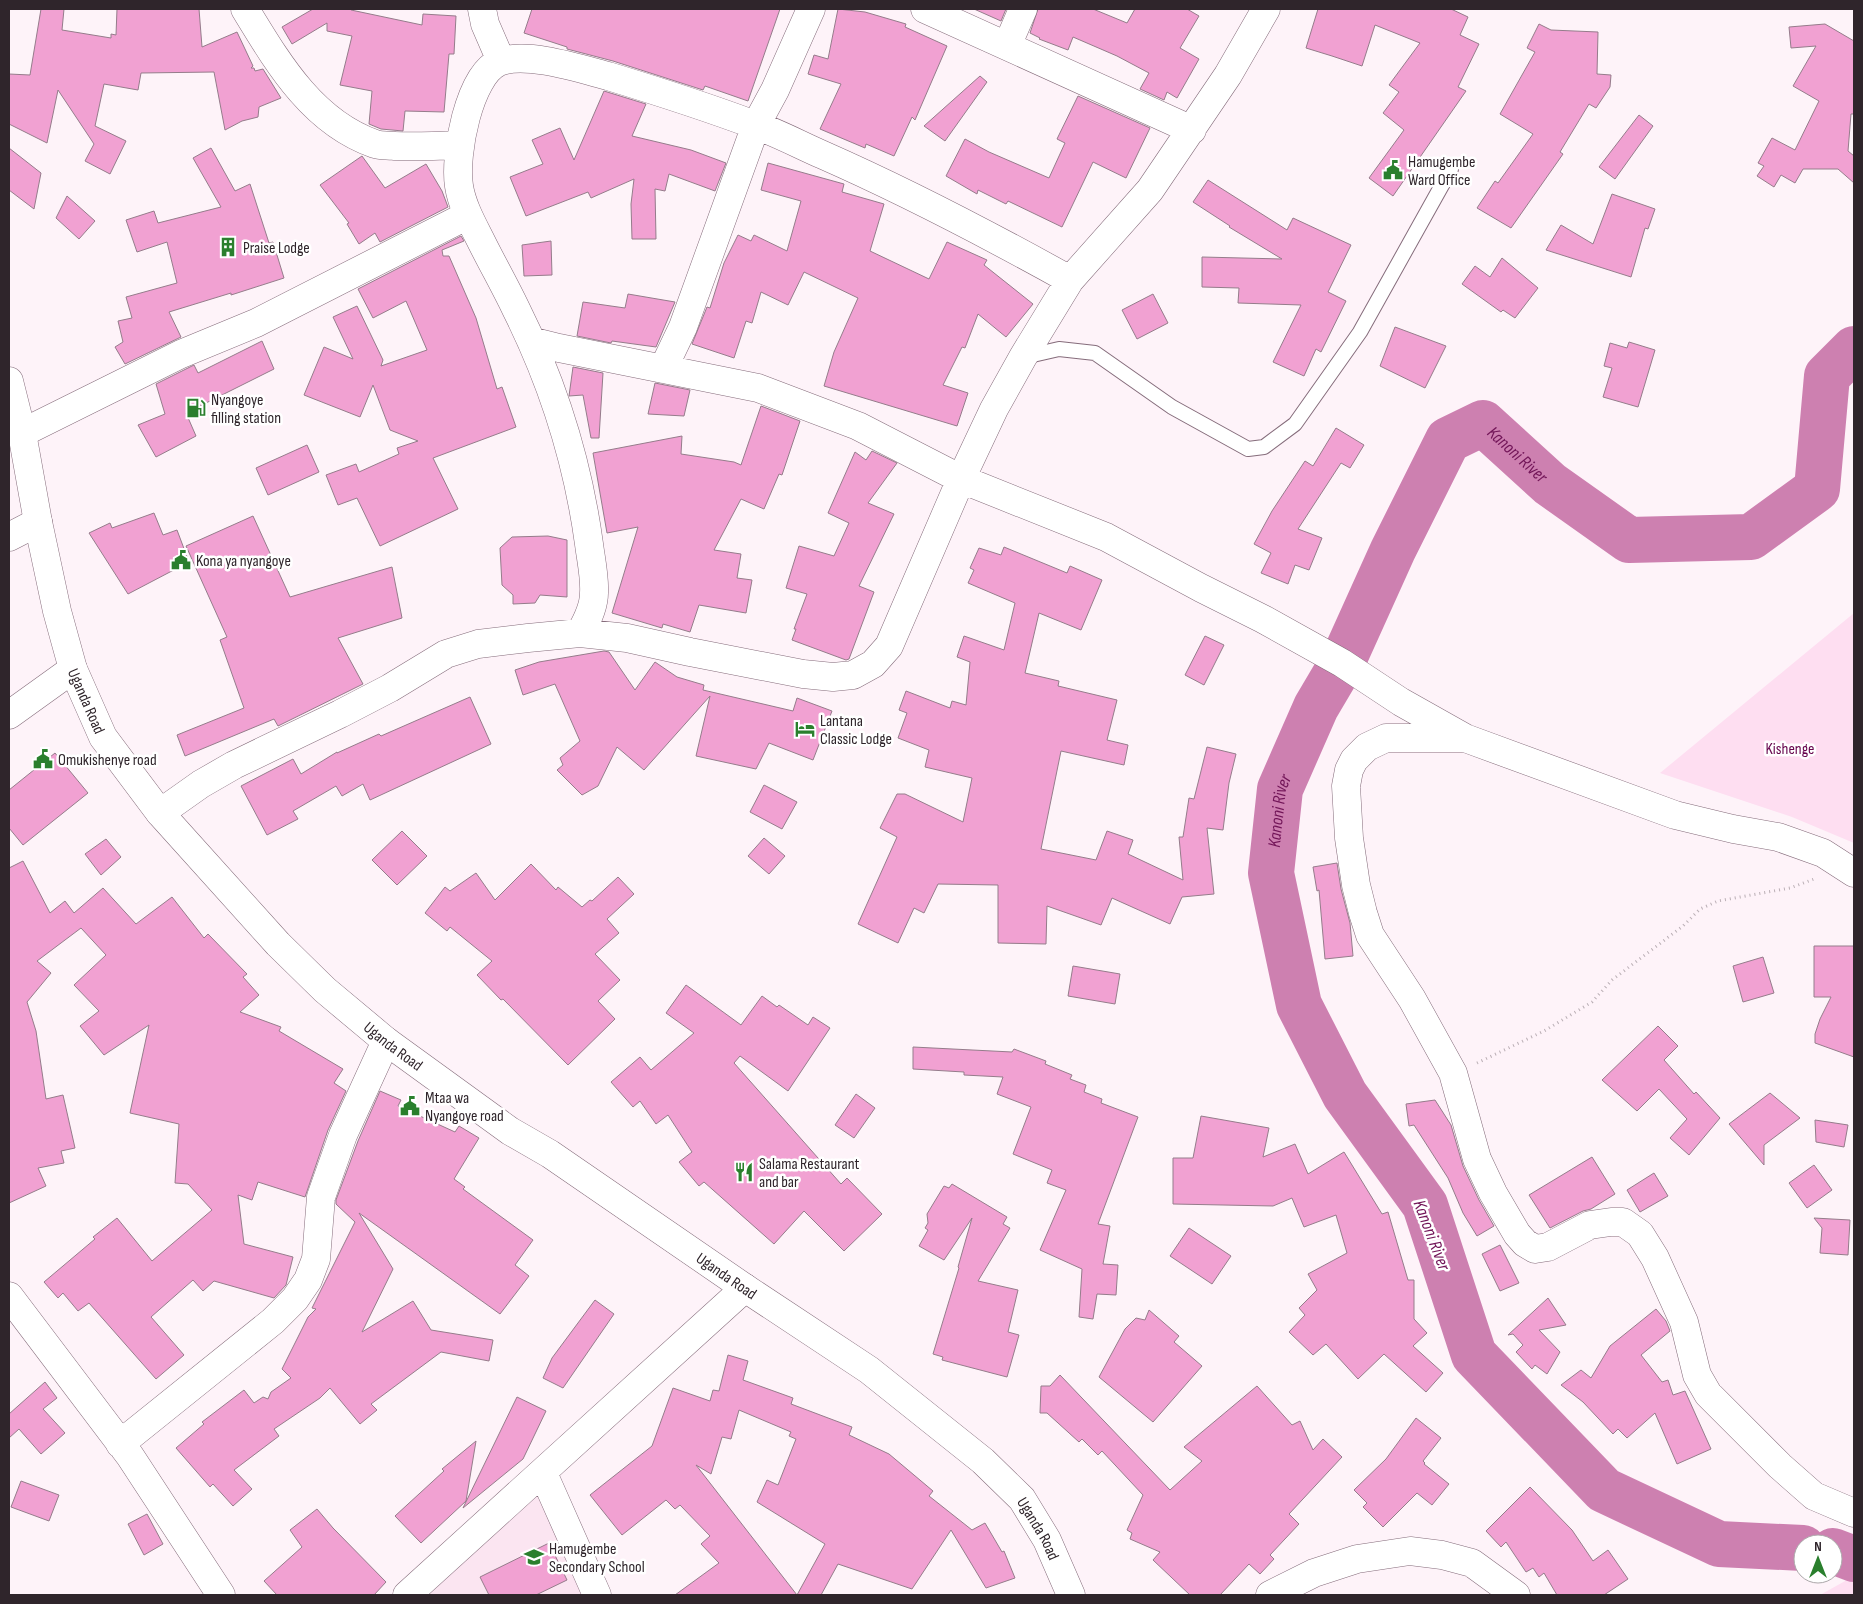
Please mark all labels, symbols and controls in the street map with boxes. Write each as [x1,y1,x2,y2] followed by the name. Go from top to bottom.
[1408,153,1475,190] place label: Hamugembe Ward Office
[1382,159,1404,181] public building icon: Hamugembe Ward Office
[217,236,239,258] building icon: Praise Lodge
[243,239,310,258] place label: Praise Lodge
[211,391,281,428] place label: Nyangoye filling station
[185,397,207,419] fuel station icon: Nyangoye filling station
[1483,422,1552,488] water label: Kanoni River
[170,549,192,571] public building icon: Kona ya nyangoye
[196,552,291,571] place label: Kona ya nyangoye
[63,666,108,737] street label: Uganda Road
[820,712,892,749] place label: Lantana Classic Lodge
[794,718,816,740] hotel icon: Lantana Classic Lodge
[1766,740,1814,759] park label: Kishenge
[32,748,54,770] public building icon: Omukishenye road
[58,751,157,770] place label: Omukishenye road
[1264,770,1296,849] water label: Kanoni River
[359,1018,426,1075] street label: Uganda Road
[425,1089,504,1126] place label: Mtaa wa Nyangoye road
[399,1095,421,1117] public building icon: Mtaa wa Nyangoye road
[759,1155,860,1192] place label: Salama Restaurant and bar
[733,1161,755,1183] restaurant icon: Salama Restaurant and bar
[1409,1197,1455,1274] water label: Kanoni River
[692,1249,760,1304] street label: Uganda Road
[1012,1494,1063,1563] street label: Uganda Road
[1793,1534,1843,1584] north arrow
[1814,1538,1822,1555] text: N
[549,1540,645,1577] place label: Hamugembe Secondary School
[523,1546,545,1568] school or university icon: Hamugembe Secondary School

